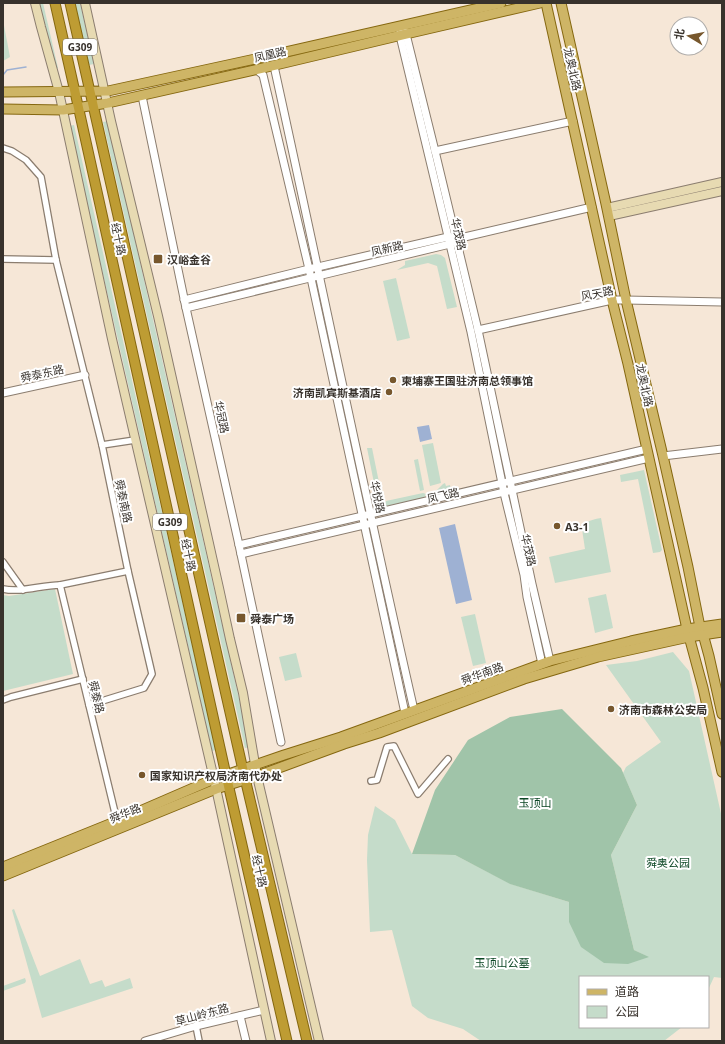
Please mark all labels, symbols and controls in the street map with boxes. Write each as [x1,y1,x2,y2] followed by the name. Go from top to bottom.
[669,16,709,56] north arrow
[670,27,687,41] text: 北
[63,39,97,55] road number: G309
[252,43,288,65] street label: 凤凰路
[561,46,585,92] street label: 龙奥北路
[448,216,470,252] street label: 华茂路
[108,221,130,257] street label: 经十路
[369,237,405,259] street label: 凤新路
[167,252,211,267] place label: 汉峪金谷
[152,253,164,265] marker: 汉峪金谷
[579,282,615,304] street label: 风天路
[19,361,65,385] street label: 舜泰东路
[633,362,657,408] street label: 龙奥北路
[401,373,533,388] place label: 柬埔寨王国驻济南总领事馆
[388,375,398,385] marker: 柬埔寨王国驻济南总领事馆
[293,385,381,400] place label: 济南凯宾斯基酒店
[384,387,394,397] marker: 济南凯宾斯基酒店
[211,399,233,435] street label: 华冠路
[112,478,136,524] street label: 舜泰南路
[367,479,389,515] street label: 华悦路
[425,484,461,506] street label: 凤飞路
[153,514,187,530] road number: G309
[565,519,589,534] place label: A3-1
[552,521,562,531] marker: A3-1
[518,532,540,568] street label: 华茂路
[178,537,200,573] street label: 经十路
[250,611,294,626] place label: 舜泰广场
[235,612,247,624] marker: 舜泰广场
[459,658,505,688] street label: 舜华南路
[86,679,108,715] street label: 舜泰路
[619,702,707,717] place label: 济南市森林公安局
[606,704,616,714] marker: 济南市森林公安局
[150,768,282,783] place label: 国家知识产权局济南代办处
[137,770,147,780] marker: 国家知识产权局济南代办处
[519,795,552,810] park label: 玉顶山
[107,800,143,826] street label: 舜华路
[249,853,271,889] street label: 经十路
[646,855,690,870] park label: 舜奥公园
[475,955,530,970] park label: 玉顶山公墓
[579,976,709,1028] legend
[615,983,639,1000] text: 道路
[173,1000,231,1028] street label: 草山岭东路
[615,1003,639,1020] text: 公园

